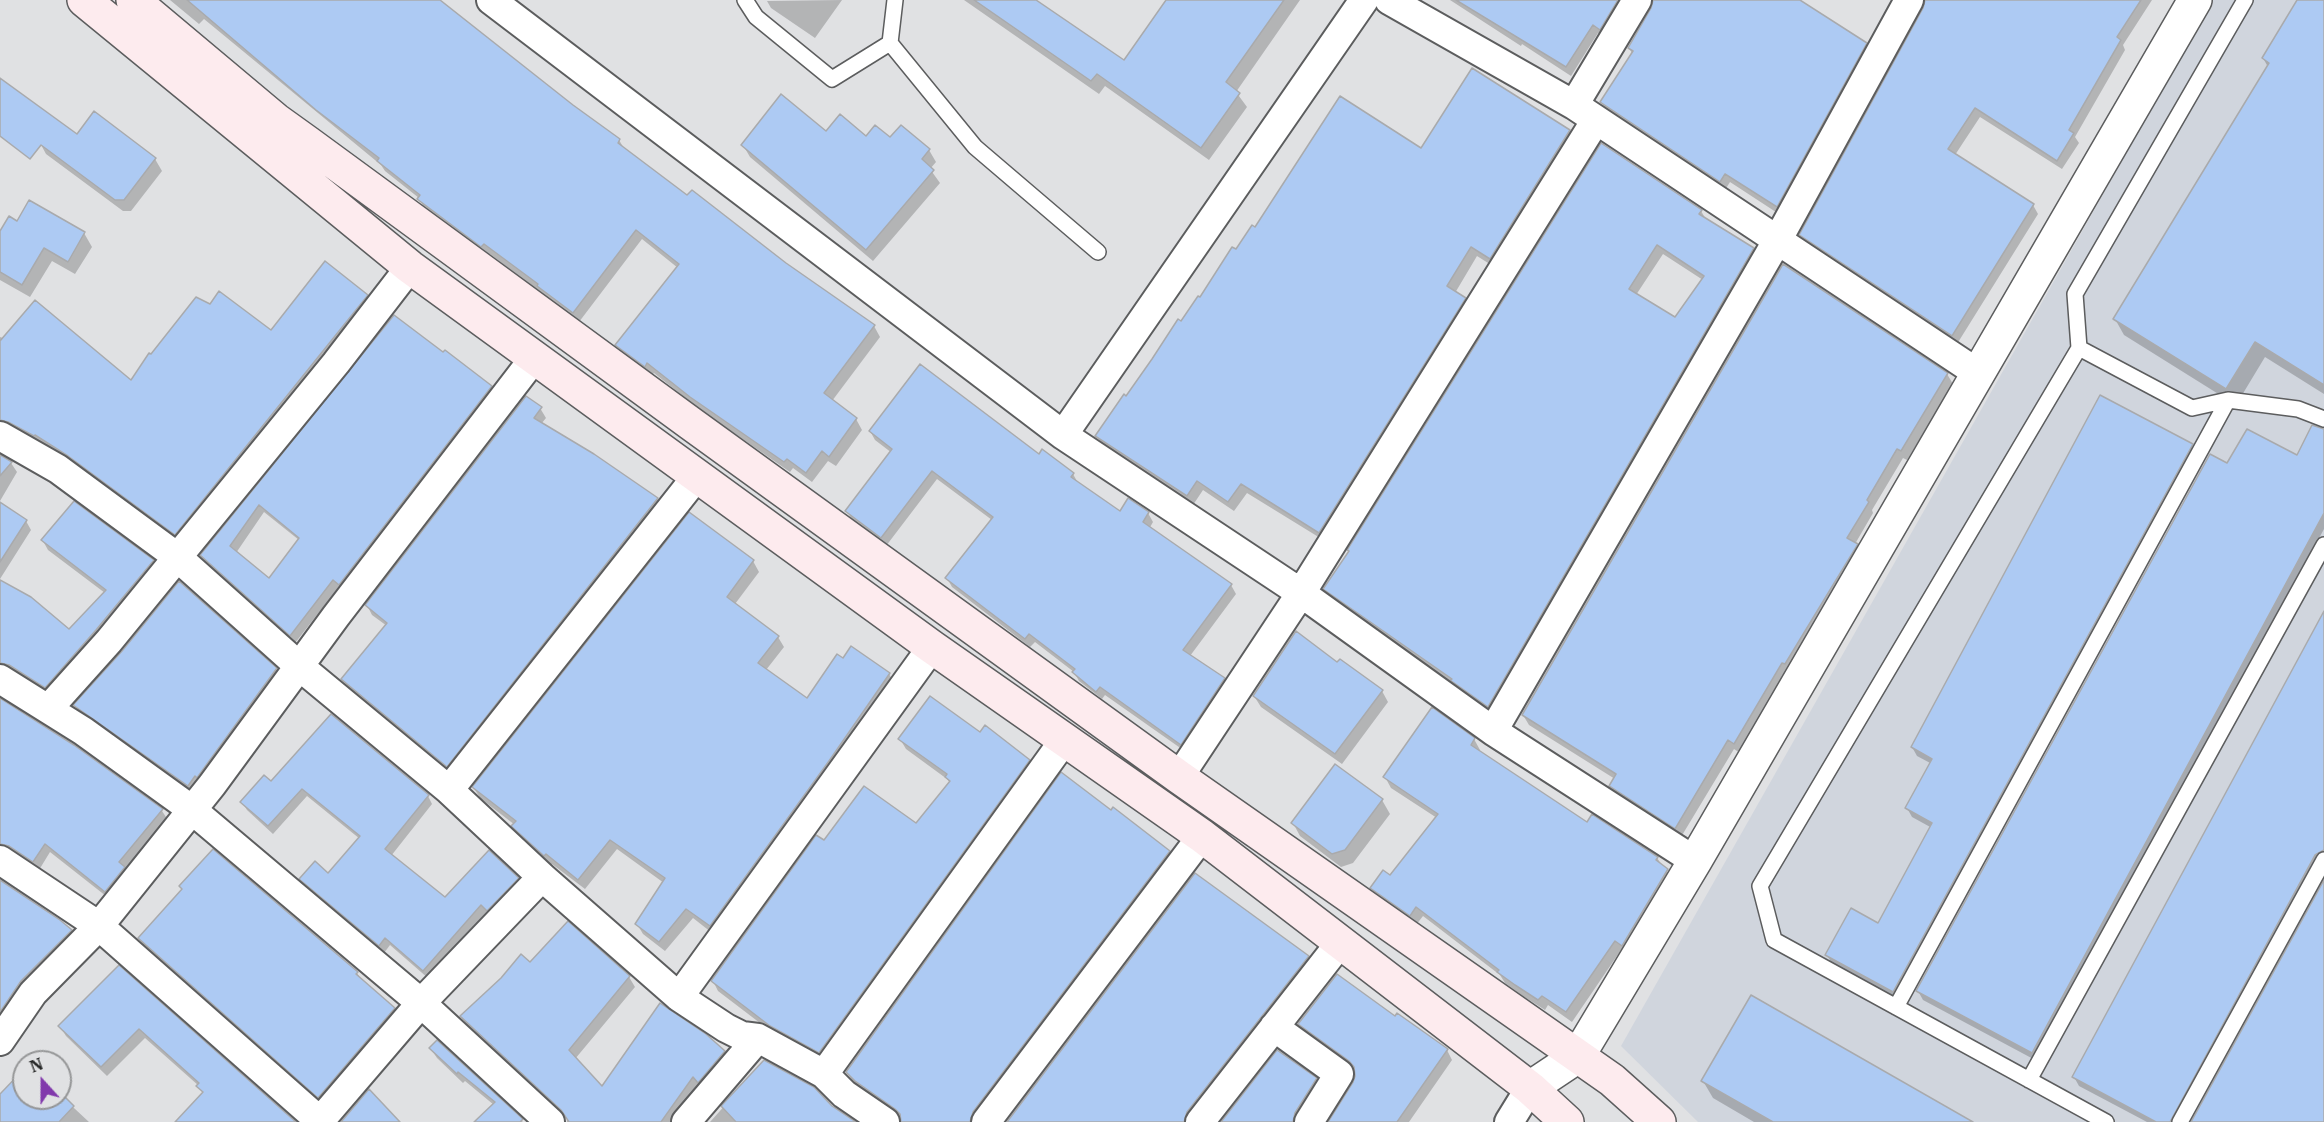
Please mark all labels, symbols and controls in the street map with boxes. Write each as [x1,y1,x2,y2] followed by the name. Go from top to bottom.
[12,1050,72,1110] north arrow
[27,1053,46,1077] text: N

